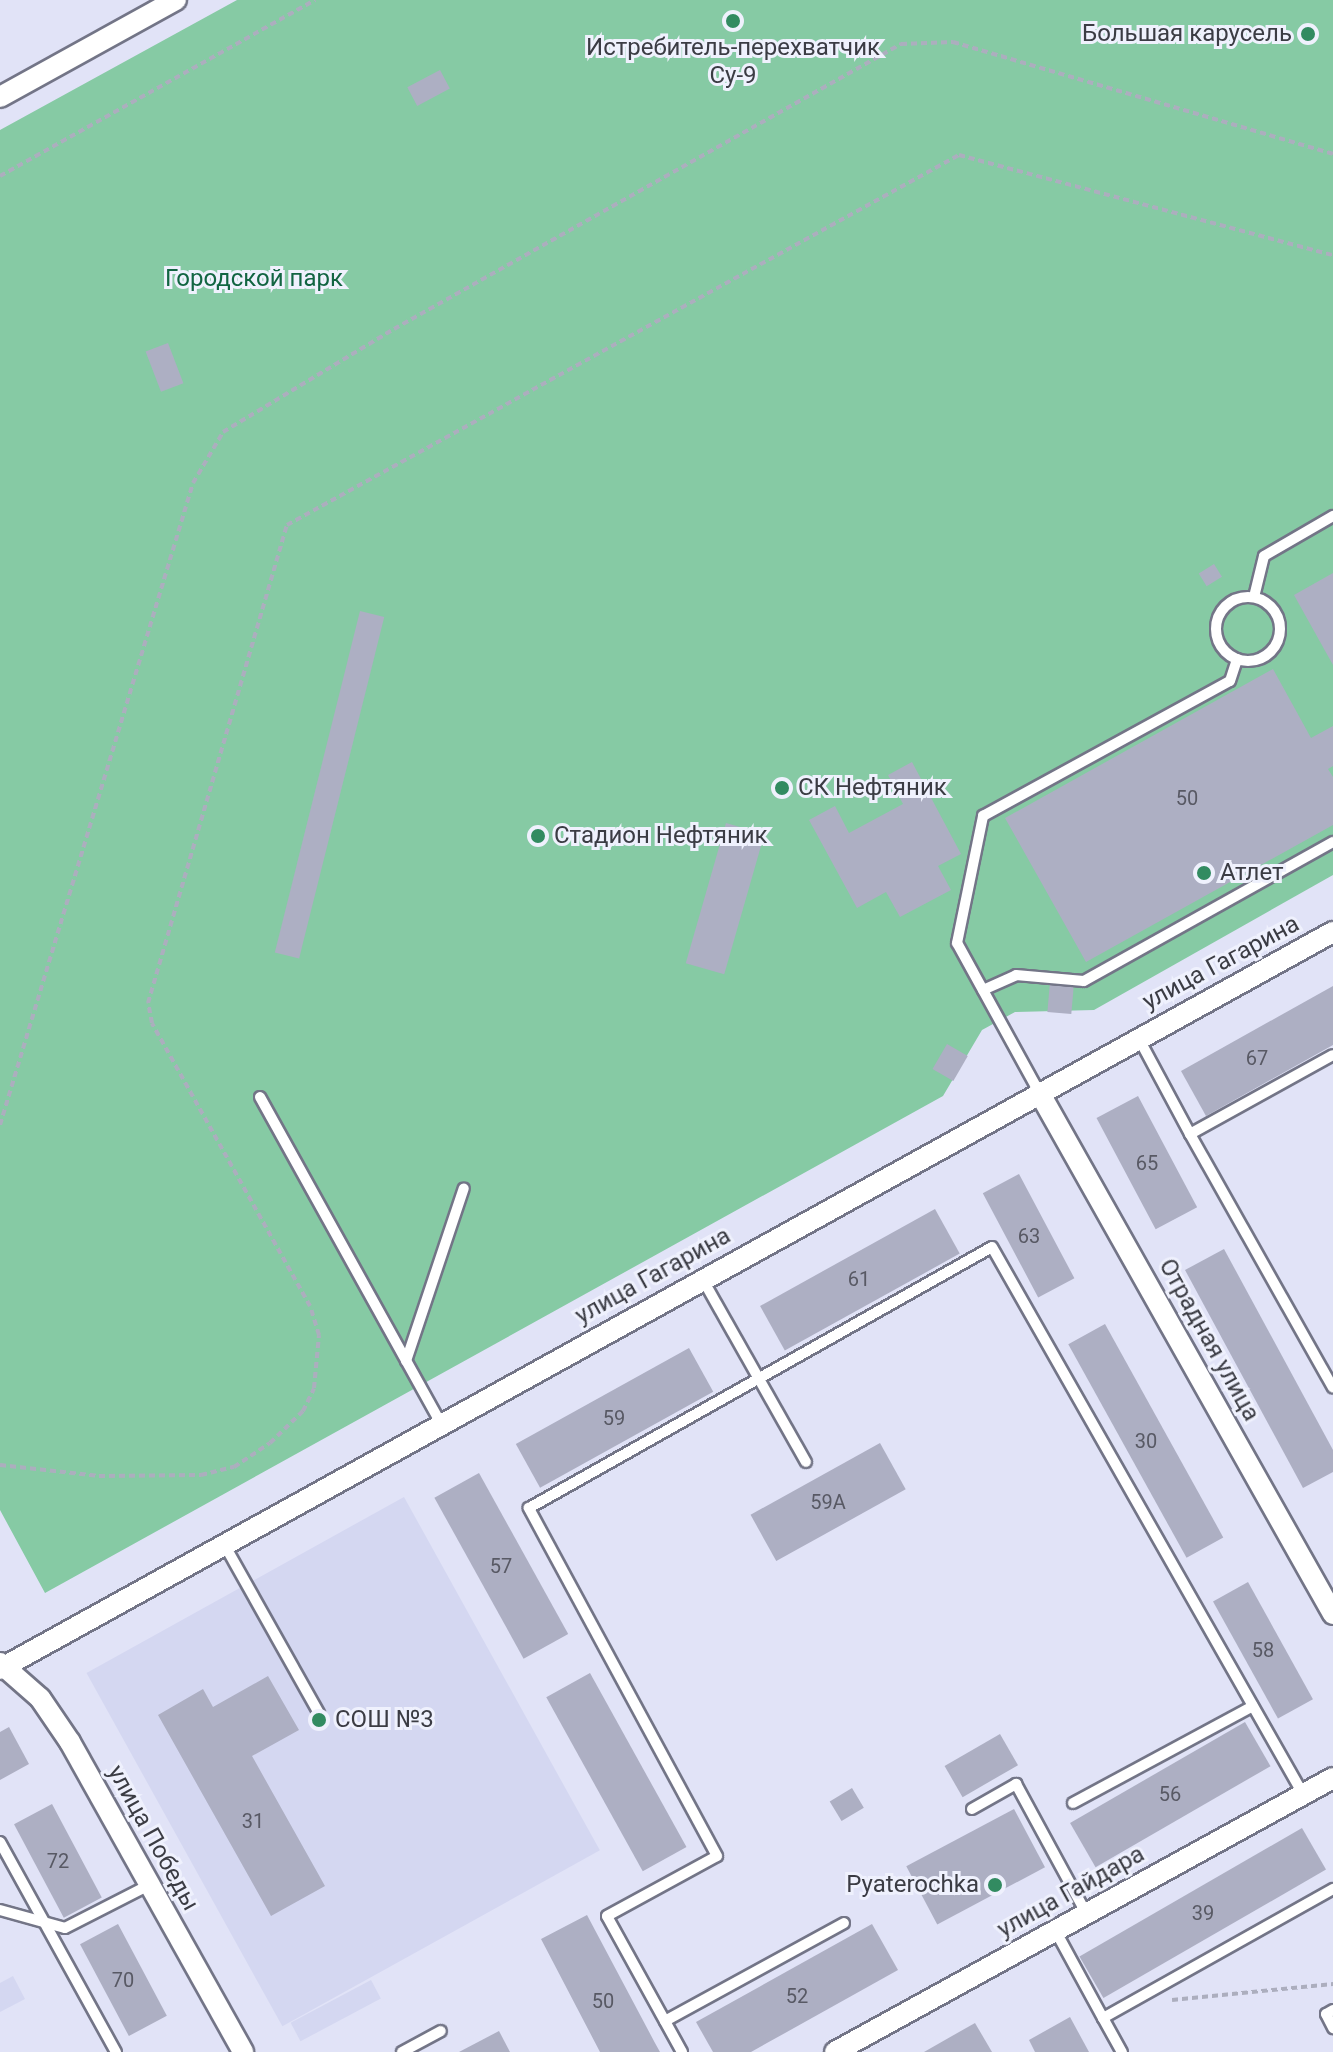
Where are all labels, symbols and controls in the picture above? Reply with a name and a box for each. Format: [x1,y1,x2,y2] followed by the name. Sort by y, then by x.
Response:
[724,12,742,30] marker: Истребитель-перехватчик Су-9
[1082,20,1292,48] place label: Большая карусель
[1299,25,1317,43] marker: Большая карусель
[586,34,880,90] place label: Истребитель-перехватчик Су-9
[165,265,343,293] park label: Городской парк
[798,774,947,802] place label: СК Нефтяник
[773,779,791,797] marker: СК Нефтяник
[1176,786,1198,810] house number: 50
[554,822,768,850] place label: Стадион Нефтяник
[529,827,547,845] marker: Стадион Нефтяник
[1220,859,1284,887] place label: Атлет
[1195,864,1213,882] marker: Атлет
[1138,910,1304,1016] street label: улица Гагарина
[1246,1046,1268,1070] house number: 67
[1136,1151,1158,1175] house number: 65
[570,1221,736,1331] street label: улица Гагарина
[1018,1224,1040,1248] house number: 63
[1153,1254,1265,1426] street label: Отрадная улица
[848,1267,870,1291] house number: 61
[603,1406,625,1430] house number: 59
[1135,1429,1157,1453] house number: 30
[810,1490,846,1514] house number: 59А
[490,1554,512,1578] house number: 57
[1252,1638,1274,1662] house number: 58
[335,1706,434,1734] place label: СОШ №3
[310,1711,328,1729] marker: СОШ №3
[101,1760,205,1916] street label: улица Победы
[1159,1782,1181,1806] house number: 56
[242,1809,264,1833] house number: 31
[992,1840,1150,1944] street label: улица Гайдара
[47,1849,69,1873] house number: 72
[846,1871,979,1899] place label: Pyaterochka
[986,1876,1004,1894] marker: Pyaterochka
[1192,1901,1214,1925] house number: 39
[112,1968,134,1992] house number: 70
[786,1984,808,2008] house number: 52
[592,1989,614,2013] house number: 50

